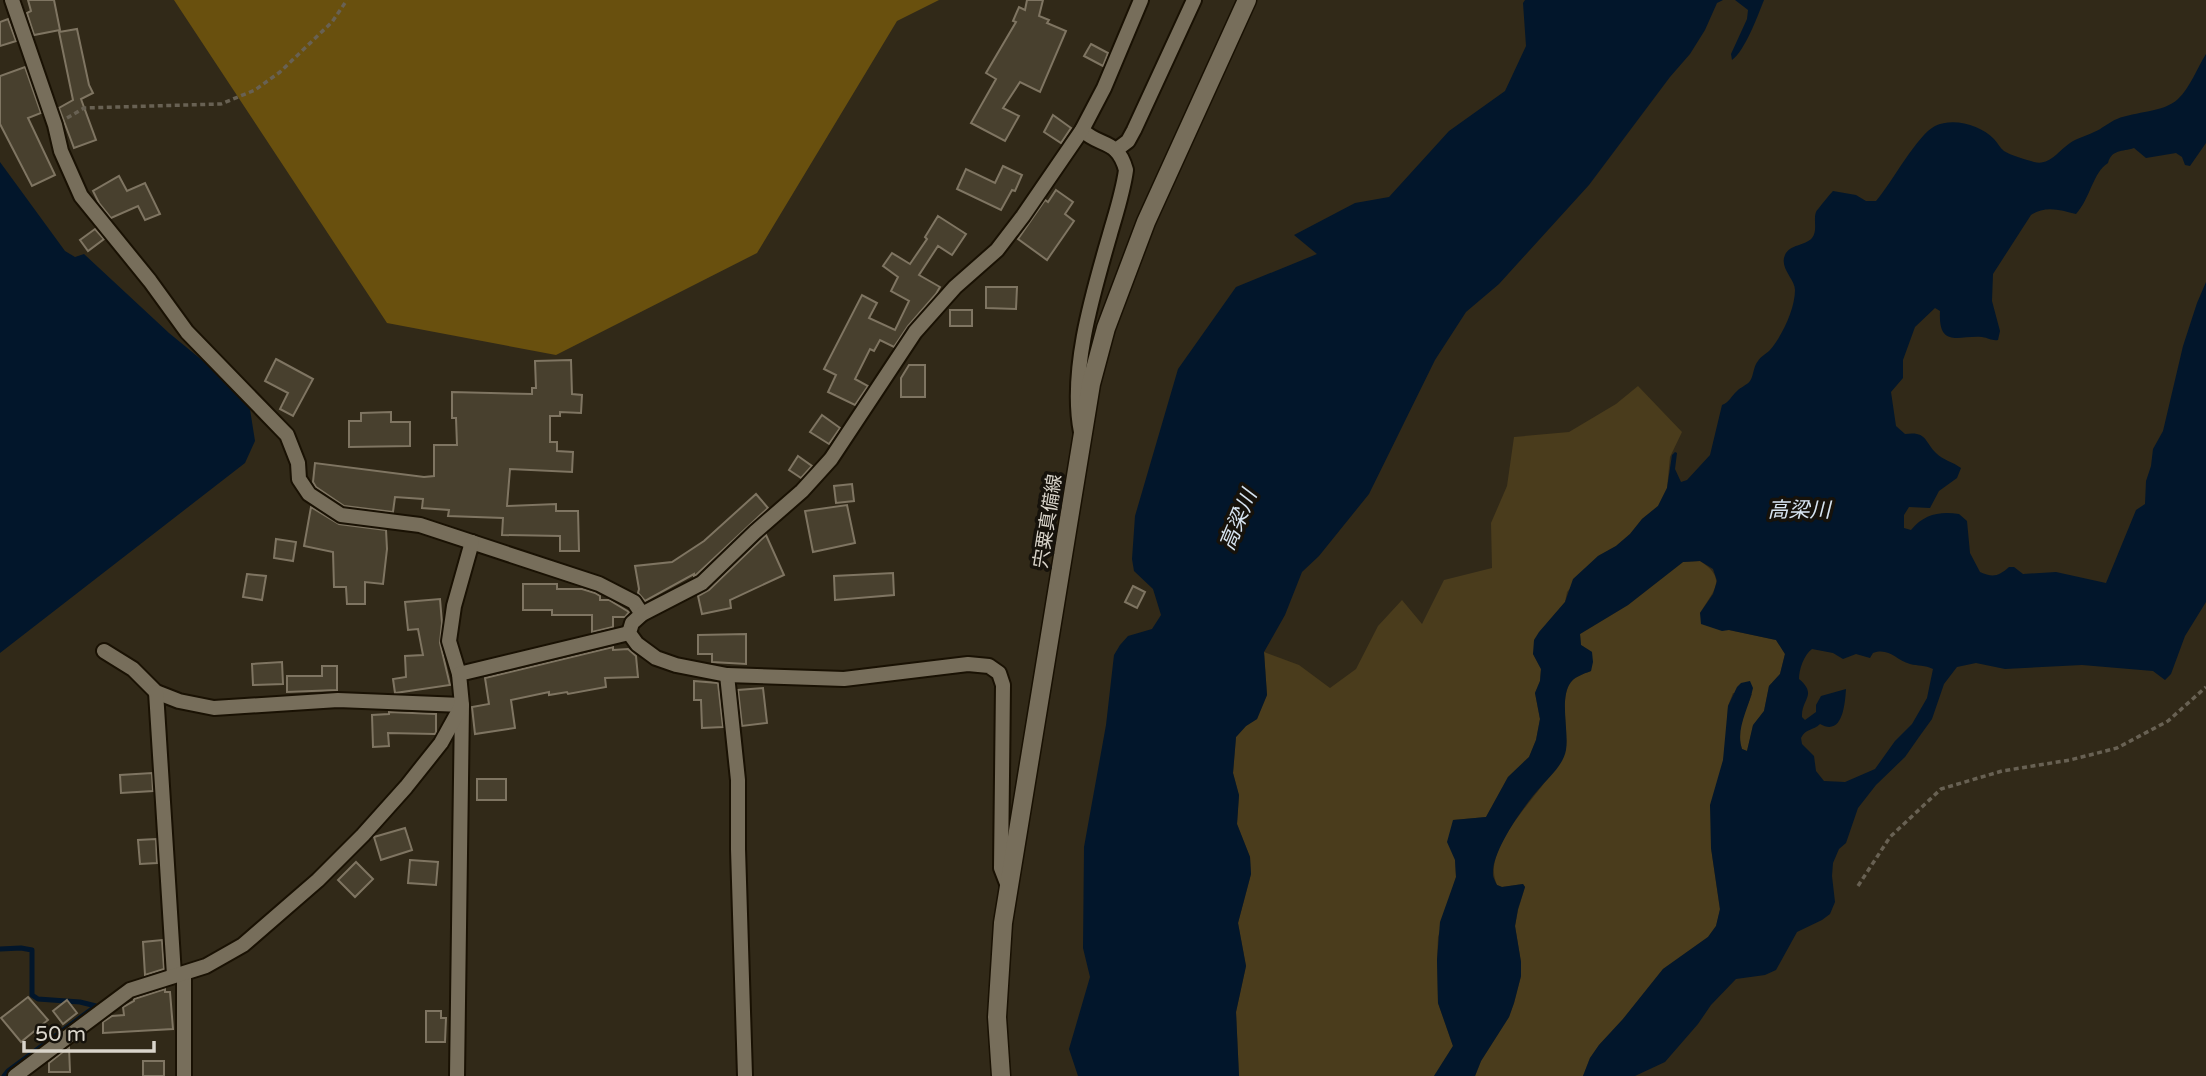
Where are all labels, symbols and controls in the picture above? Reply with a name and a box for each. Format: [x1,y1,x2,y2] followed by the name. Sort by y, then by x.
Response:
[1030,473,1066,570] street label: 宍粟真備線
[1215,484,1263,554] water label: 高梁川
[1768,498,1832,523] water label: 高梁川
[24,1010,154,1054] scale bar
[35,1022,86,1047] text: 50 m

